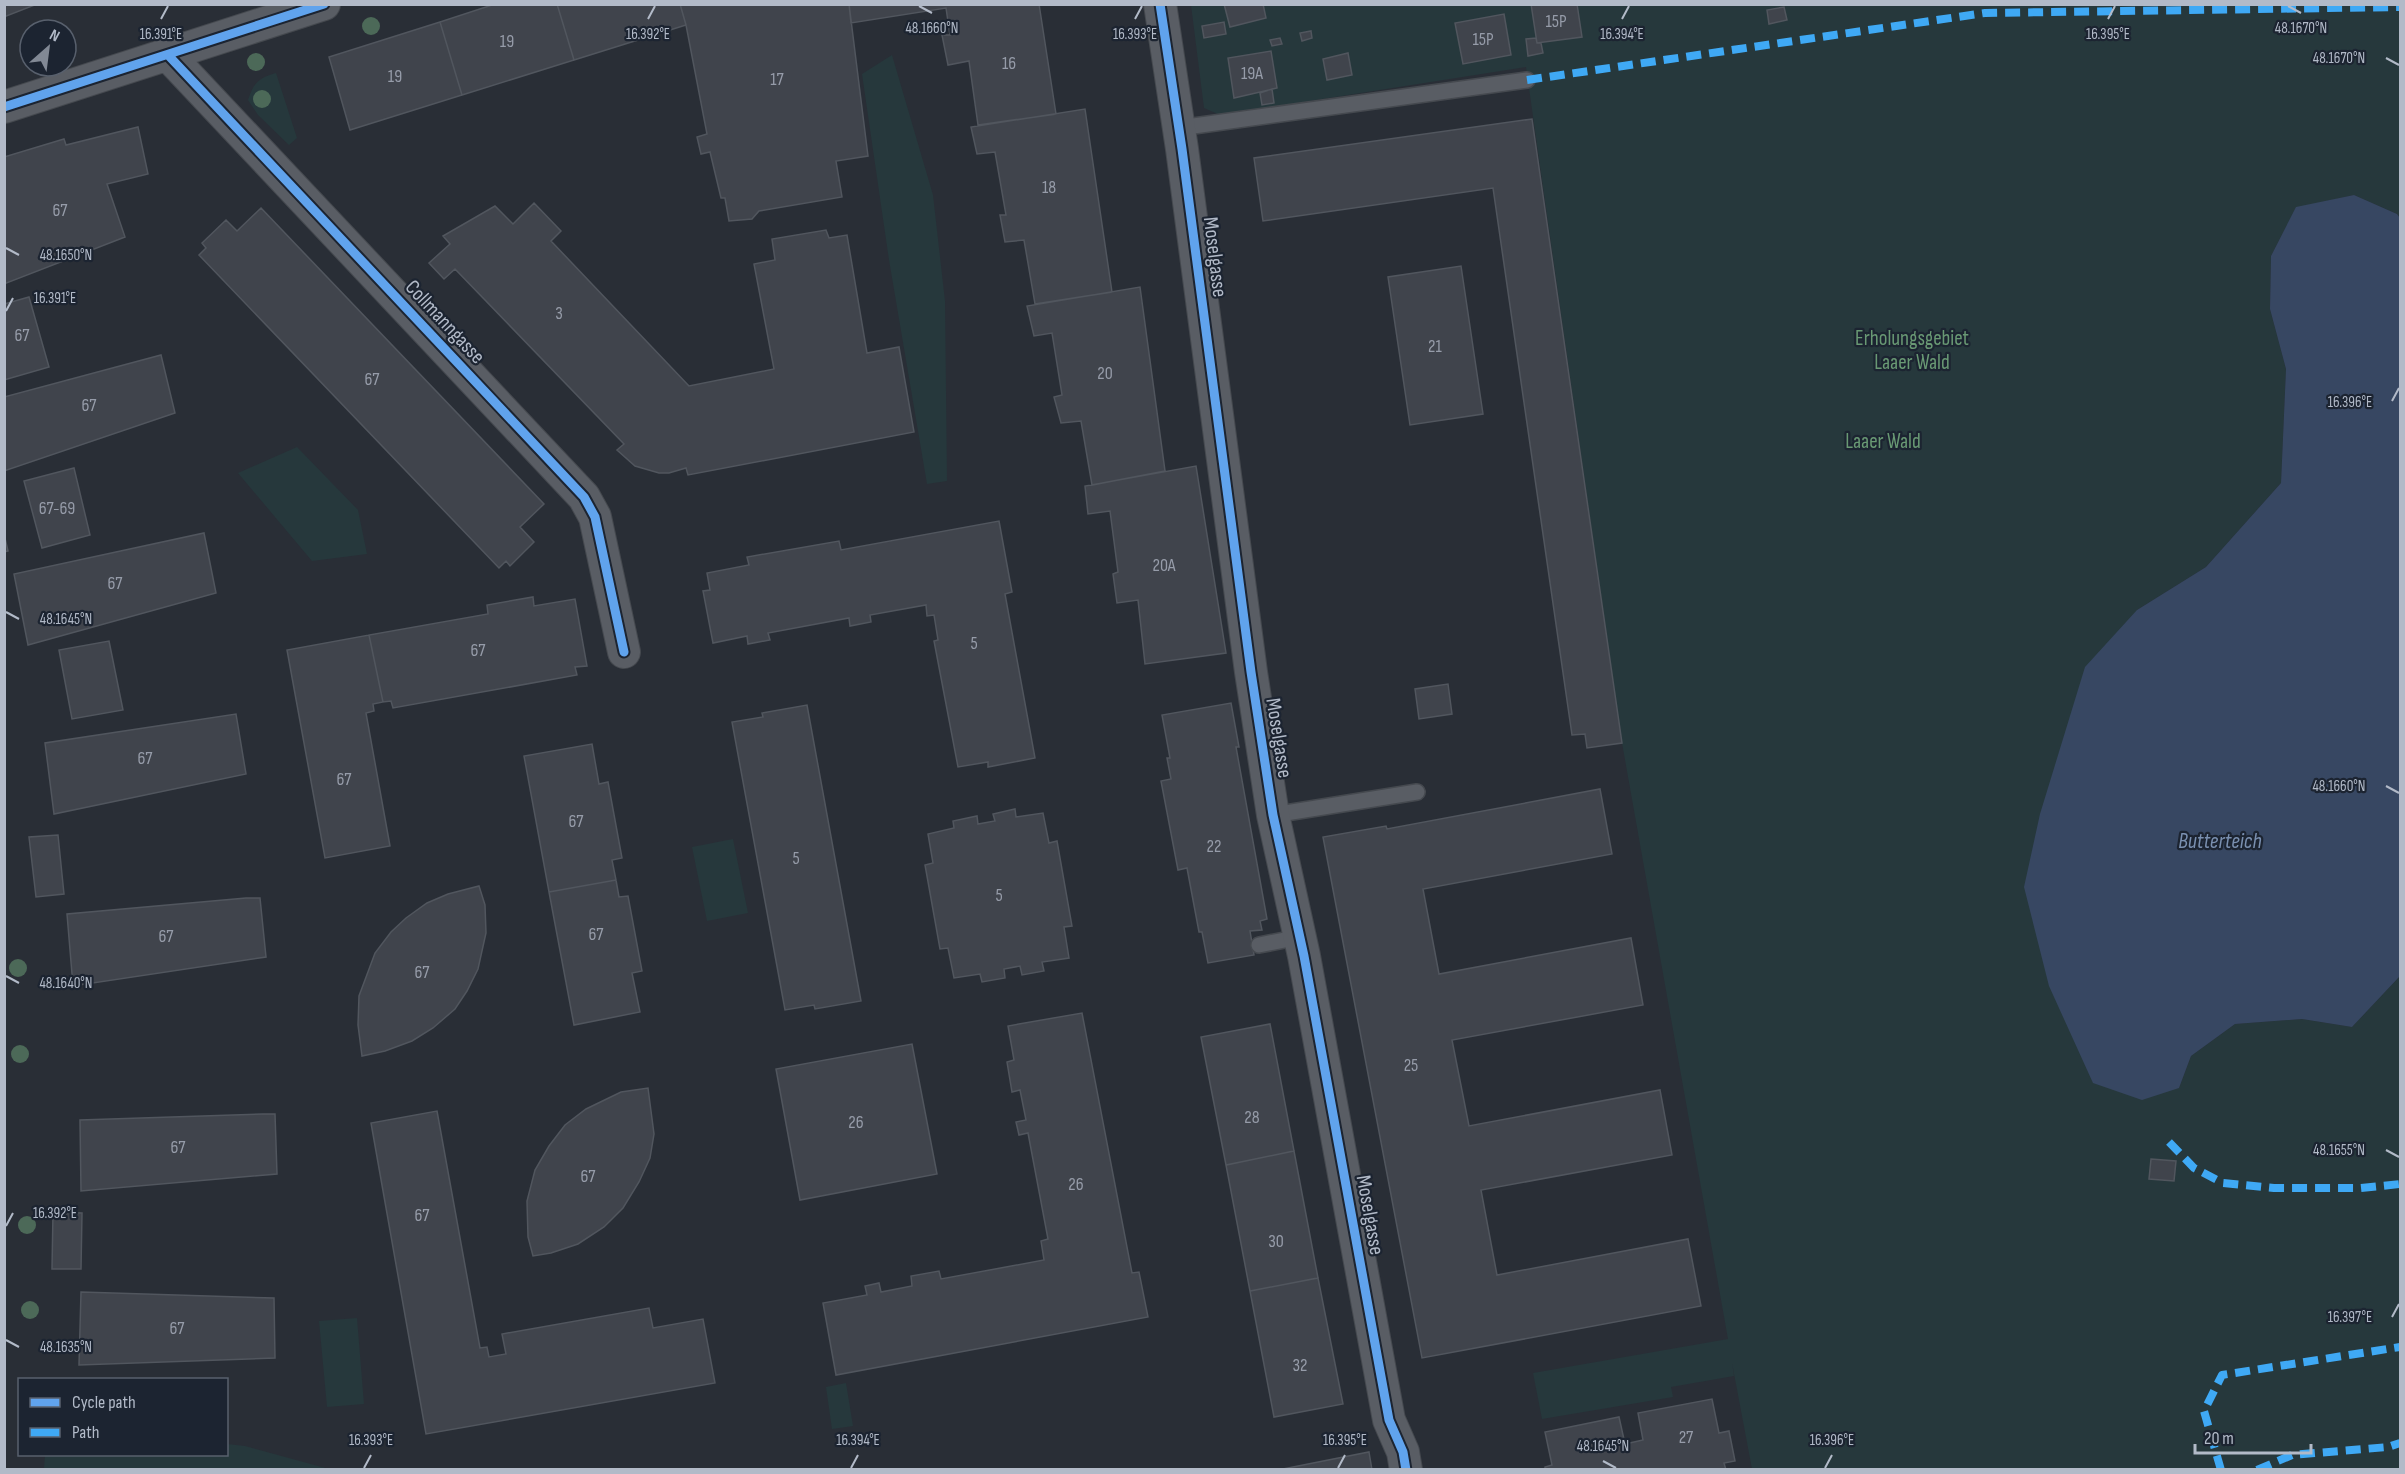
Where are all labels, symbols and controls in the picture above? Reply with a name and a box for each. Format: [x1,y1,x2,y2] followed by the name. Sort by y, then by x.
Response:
[1545,11,1567,32] house number: 15P
[18,18,78,78] north arrow
[906,19,958,38] text: 48.1660°N
[2275,19,2327,38] text: 48.1670°N
[140,25,182,44] text: 16.391°E
[626,25,670,44] text: 16.392°E
[1113,25,1157,44] text: 16.393°E
[1600,25,1644,44] text: 16.394°E
[2086,25,2130,44] text: 16.395°E
[46,26,63,46] text: N
[1472,29,1494,50] house number: 15P
[500,31,514,52] house number: 19
[2313,49,2365,68] text: 48.1670°N
[1002,53,1016,74] house number: 16
[1241,63,1263,84] house number: 19A
[388,66,402,87] house number: 19
[770,69,785,90] house number: 17
[1042,177,1056,198] house number: 18
[52,200,68,221] house number: 67
[1198,215,1232,299] street label: Moselgasse
[40,246,92,265] text: 48.1650°N
[400,275,490,369] street label: Collmanngasse
[34,289,76,308] text: 16.391°E
[555,303,563,324] house number: 3
[14,325,30,346] house number: 67
[1855,326,1969,375] park label: Erholungsgebiet Laaer Wald
[1428,336,1443,357] house number: 21
[1097,363,1113,384] house number: 20
[364,369,380,390] house number: 67
[2328,393,2372,412] text: 16.396°E
[81,395,97,416] house number: 67
[1845,429,1921,454] park label: Laaer Wald
[39,498,75,519] house number: 67-69
[1152,555,1176,576] house number: 20A
[107,573,123,594] house number: 67
[40,610,92,629] text: 48.1645°N
[970,633,978,654] house number: 5
[470,640,486,661] house number: 67
[1260,696,1298,780] street label: Moselgasse
[137,748,153,769] house number: 67
[336,769,352,790] house number: 67
[2313,777,2365,796] text: 48.1660°N
[568,811,584,832] house number: 67
[2178,828,2262,855] water label: Butterteich
[1207,836,1221,857] house number: 22
[792,848,800,869] house number: 5
[995,885,1003,906] house number: 5
[588,924,604,945] house number: 67
[158,926,174,947] house number: 67
[414,962,430,983] house number: 67
[40,974,92,993] text: 48.1640°N
[1404,1055,1418,1076] house number: 25
[1244,1107,1260,1128] house number: 28
[848,1112,864,1133] house number: 26
[170,1137,186,1158] house number: 67
[2313,1141,2365,1160] text: 48.1655°N
[580,1166,596,1187] house number: 67
[1351,1173,1389,1257] street label: Moselgasse
[1068,1174,1084,1195] house number: 26
[33,1204,77,1223] text: 16.392°E
[414,1205,430,1226] house number: 67
[1268,1231,1284,1252] house number: 30
[2328,1308,2372,1327] text: 16.397°E
[169,1318,185,1339] house number: 67
[40,1338,92,1357] text: 48.1635°N
[1293,1355,1307,1376] house number: 32
[18,1378,228,1456] legend
[72,1392,136,1413] text: Cycle path
[2195,1417,2310,1455] scale bar
[72,1422,100,1443] text: Path
[1679,1427,1694,1448] house number: 27
[2204,1428,2234,1449] text: 20 m
[349,1431,393,1450] text: 16.393°E
[836,1431,880,1450] text: 16.394°E
[1323,1431,1367,1450] text: 16.395°E
[1810,1431,1854,1450] text: 16.396°E
[1577,1437,1629,1456] text: 48.1645°N

